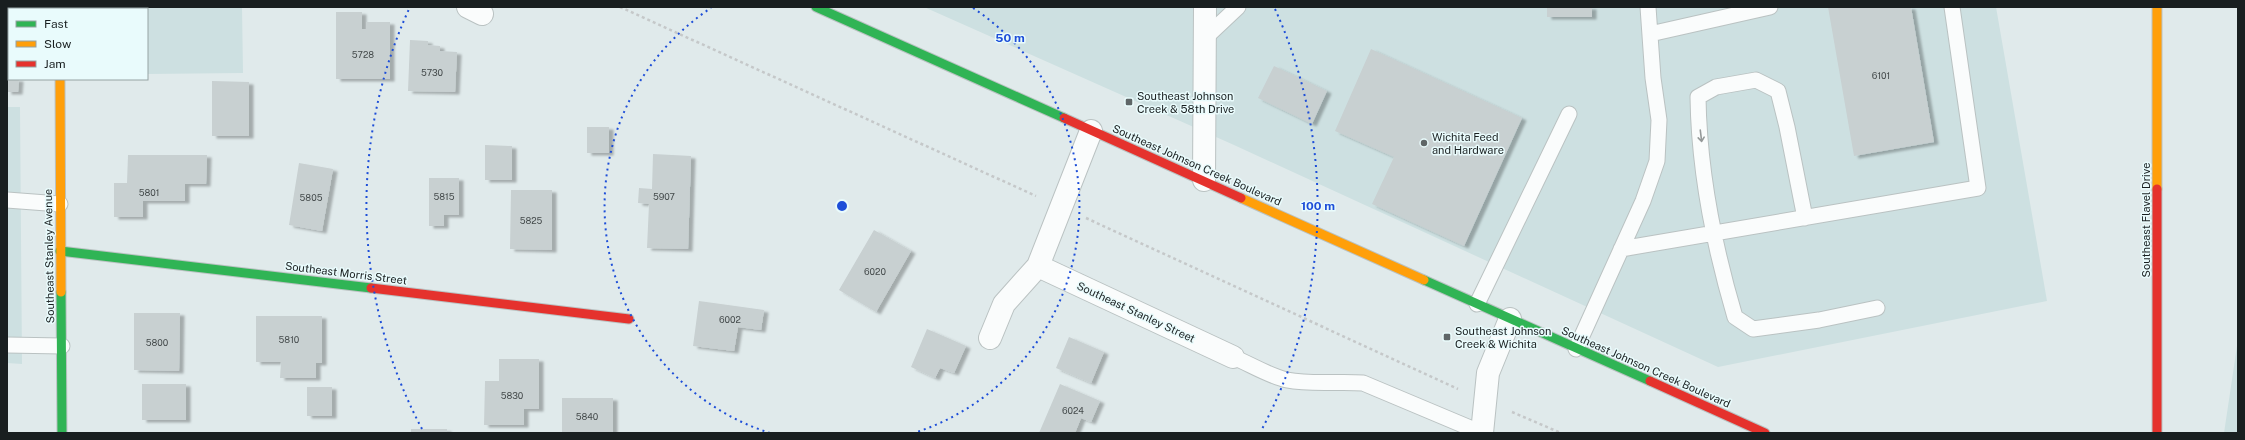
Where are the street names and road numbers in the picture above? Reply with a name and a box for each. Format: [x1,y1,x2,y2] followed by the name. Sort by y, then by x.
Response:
[1111,122,1283,208] street label: Southeast Johnson Creek Boulevard
[2140,163,2152,277] street label: Southeast Flavel Drive
[42,189,56,323] street label: Southeast Stanley Avenue
[284,260,408,286] street label: Southeast Morris Street
[1075,279,1197,345] street label: Southeast Stanley Street
[1560,324,1732,410] street label: Southeast Johnson Creek Boulevard

